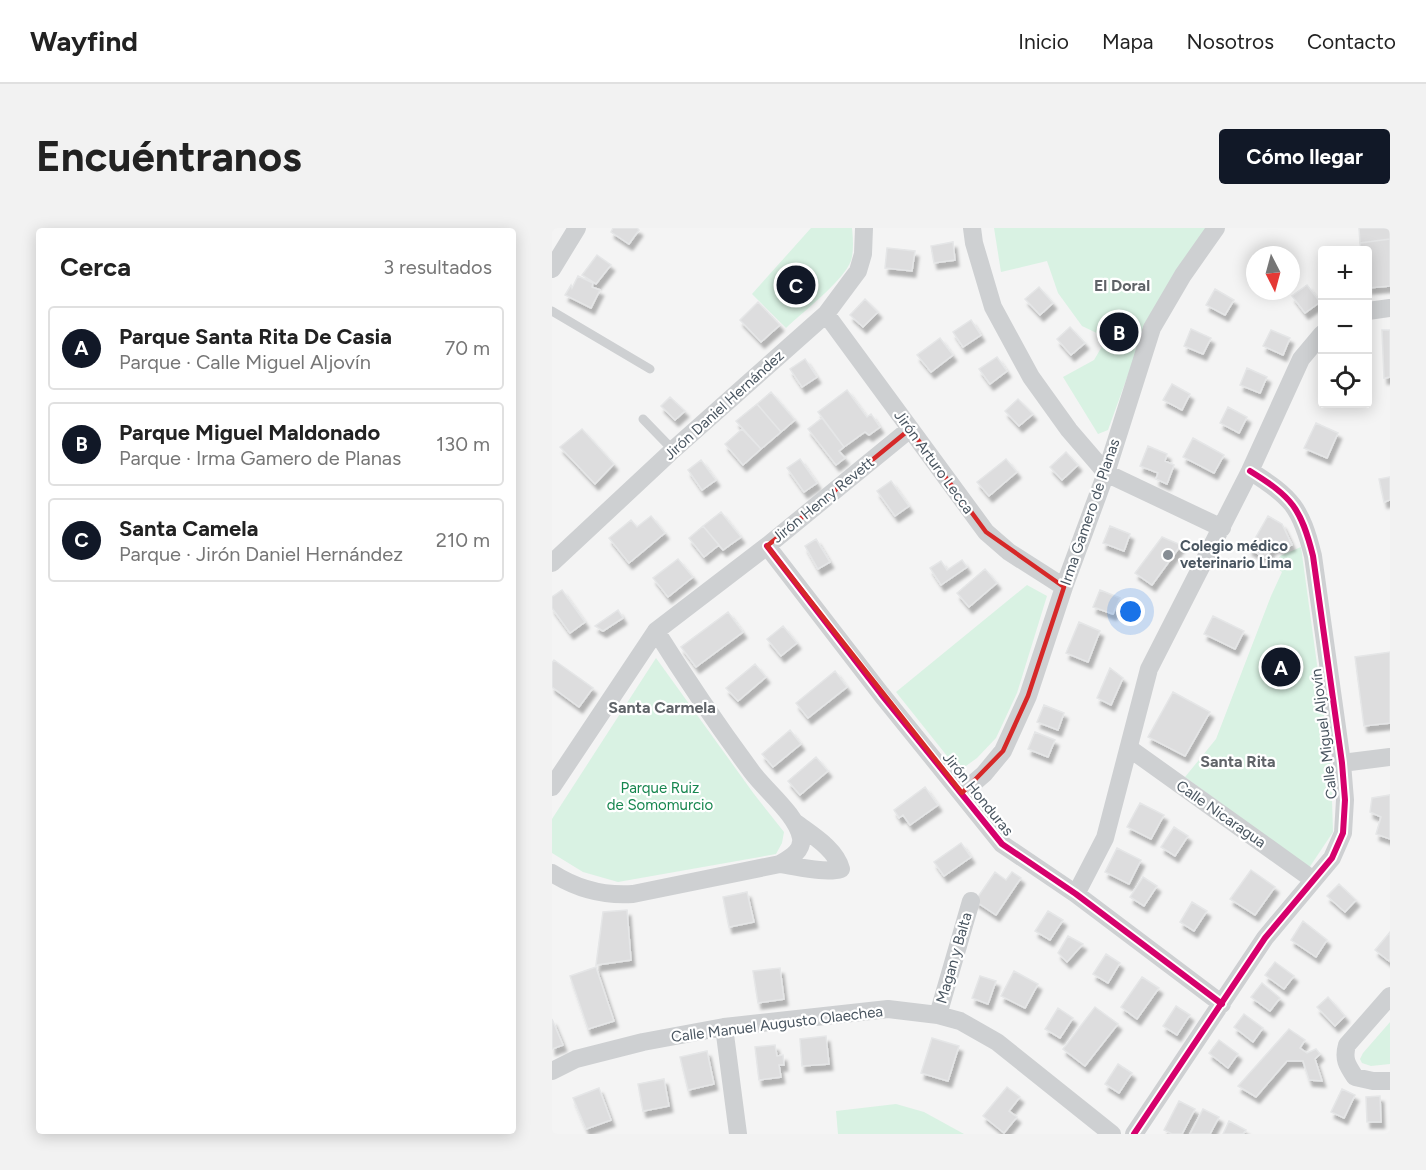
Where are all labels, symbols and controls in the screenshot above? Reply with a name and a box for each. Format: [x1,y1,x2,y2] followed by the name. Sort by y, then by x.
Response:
[30,24,138,58] text: Wayfind
[1018,29,1069,54] text: Inicio
[1102,29,1154,54] text: Mapa
[1187,29,1274,54] text: Nosotros
[1307,29,1396,54] text: Contacto
[1219,129,1390,184] button: Cómo llegar
[36,131,302,182] text: Encuéntranos
[1246,246,1300,300] north arrow
[1318,246,1372,408] map controls
[1318,246,1372,300] button: +
[60,251,131,283] text: Cerca
[383,255,492,279] text: 3 resultados
[776,262,816,308] pin: C
[1094,276,1150,295] district label: El Doral
[1318,300,1372,354] button: −
[1100,310,1138,354] pin: B
[119,323,392,350] text: Parque Santa Rita De Casia
[74,336,89,360] text: A
[444,336,490,360] text: 70 m
[660,346,788,464] street label: Jirón Daniel Hernández
[119,350,371,374] text: Parque · Calle Miguel Aljovín
[1318,354,1372,408] button: locate
[890,407,978,517] street label: Jirón Arturo Lecca
[119,419,380,446] text: Parque Miguel Maldonado
[75,432,88,456] text: B
[436,432,490,456] text: 130 m
[1056,436,1124,588] street label: Irma Gamero de Planas
[119,446,401,470] text: Parque · Irma Gamero de Planas
[768,453,878,547] street label: Jirón Henry Revett
[119,515,258,542] text: Santa Camela
[74,528,89,552] text: C
[436,528,490,552] text: 210 m
[1180,537,1292,572] place label: Colegio médico veterinario Lima
[119,542,403,566] text: Parque · Jirón Daniel Hernández
[1161,548,1175,562] marker: Colegio médico veterinario Lima
[1116,597,1145,626] your location
[1262,644,1300,690] pin: A
[1307,668,1341,800] street label: Calle Miguel Aljovín
[608,698,716,717] district label: Santa Carmela
[939,749,1017,839] street label: Jirón Honduras
[1200,752,1276,771] district label: Santa Rita
[1173,776,1269,852] street label: Calle Nicaragua
[607,779,714,814] park label: Parque Ruiz de Somomurcio
[932,910,976,1006] street label: Magan y Balta
[670,1002,884,1046] street label: Calle Manuel Augusto Olaechea

